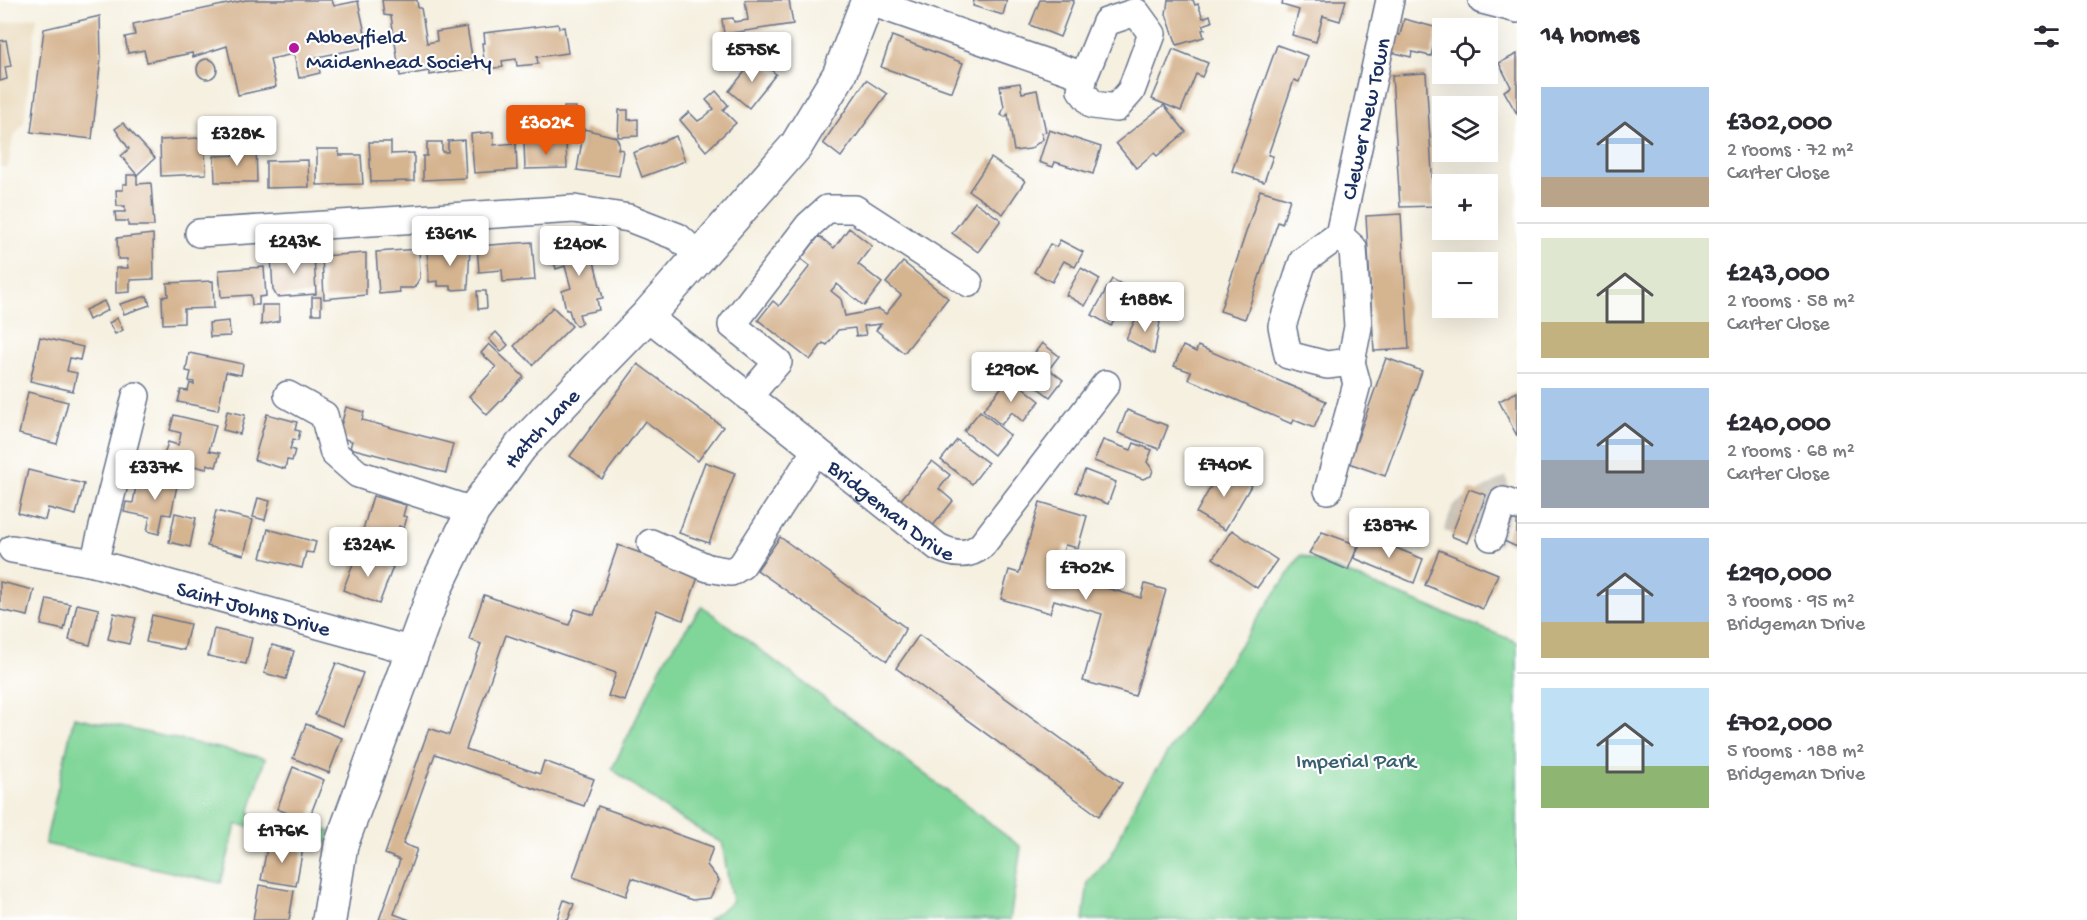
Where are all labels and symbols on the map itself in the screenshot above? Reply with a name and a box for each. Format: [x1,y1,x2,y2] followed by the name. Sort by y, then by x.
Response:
[306,26,492,77] place label: Abbeyfield Maidenhead Society
[710,32,794,83] pin: £575K
[1338,35,1399,203] street label: Clewer New Town
[287,41,301,55] marker: Abbeyfield Maidenhead Society
[504,105,588,156] pin: £302K
[195,116,279,167] pin: £328K
[408,216,492,267] pin: £361K
[252,224,336,275] pin: £243K
[537,226,621,277] pin: £240K
[1103,282,1187,333] pin: £188K
[969,352,1053,403] pin: £290K
[500,384,587,475] street label: Hatch Lane
[1182,447,1266,498] pin: £740K
[113,450,197,501] pin: £337K
[820,455,957,569] street label: Bridgeman Drive
[1347,508,1431,559] pin: £387K
[326,527,410,578] pin: £324K
[1044,550,1128,601] pin: £702K
[173,577,333,645] street label: Saint Johns Drive
[1296,750,1418,776] park label: Imperial Park
[240,813,324,864] pin: £176K

